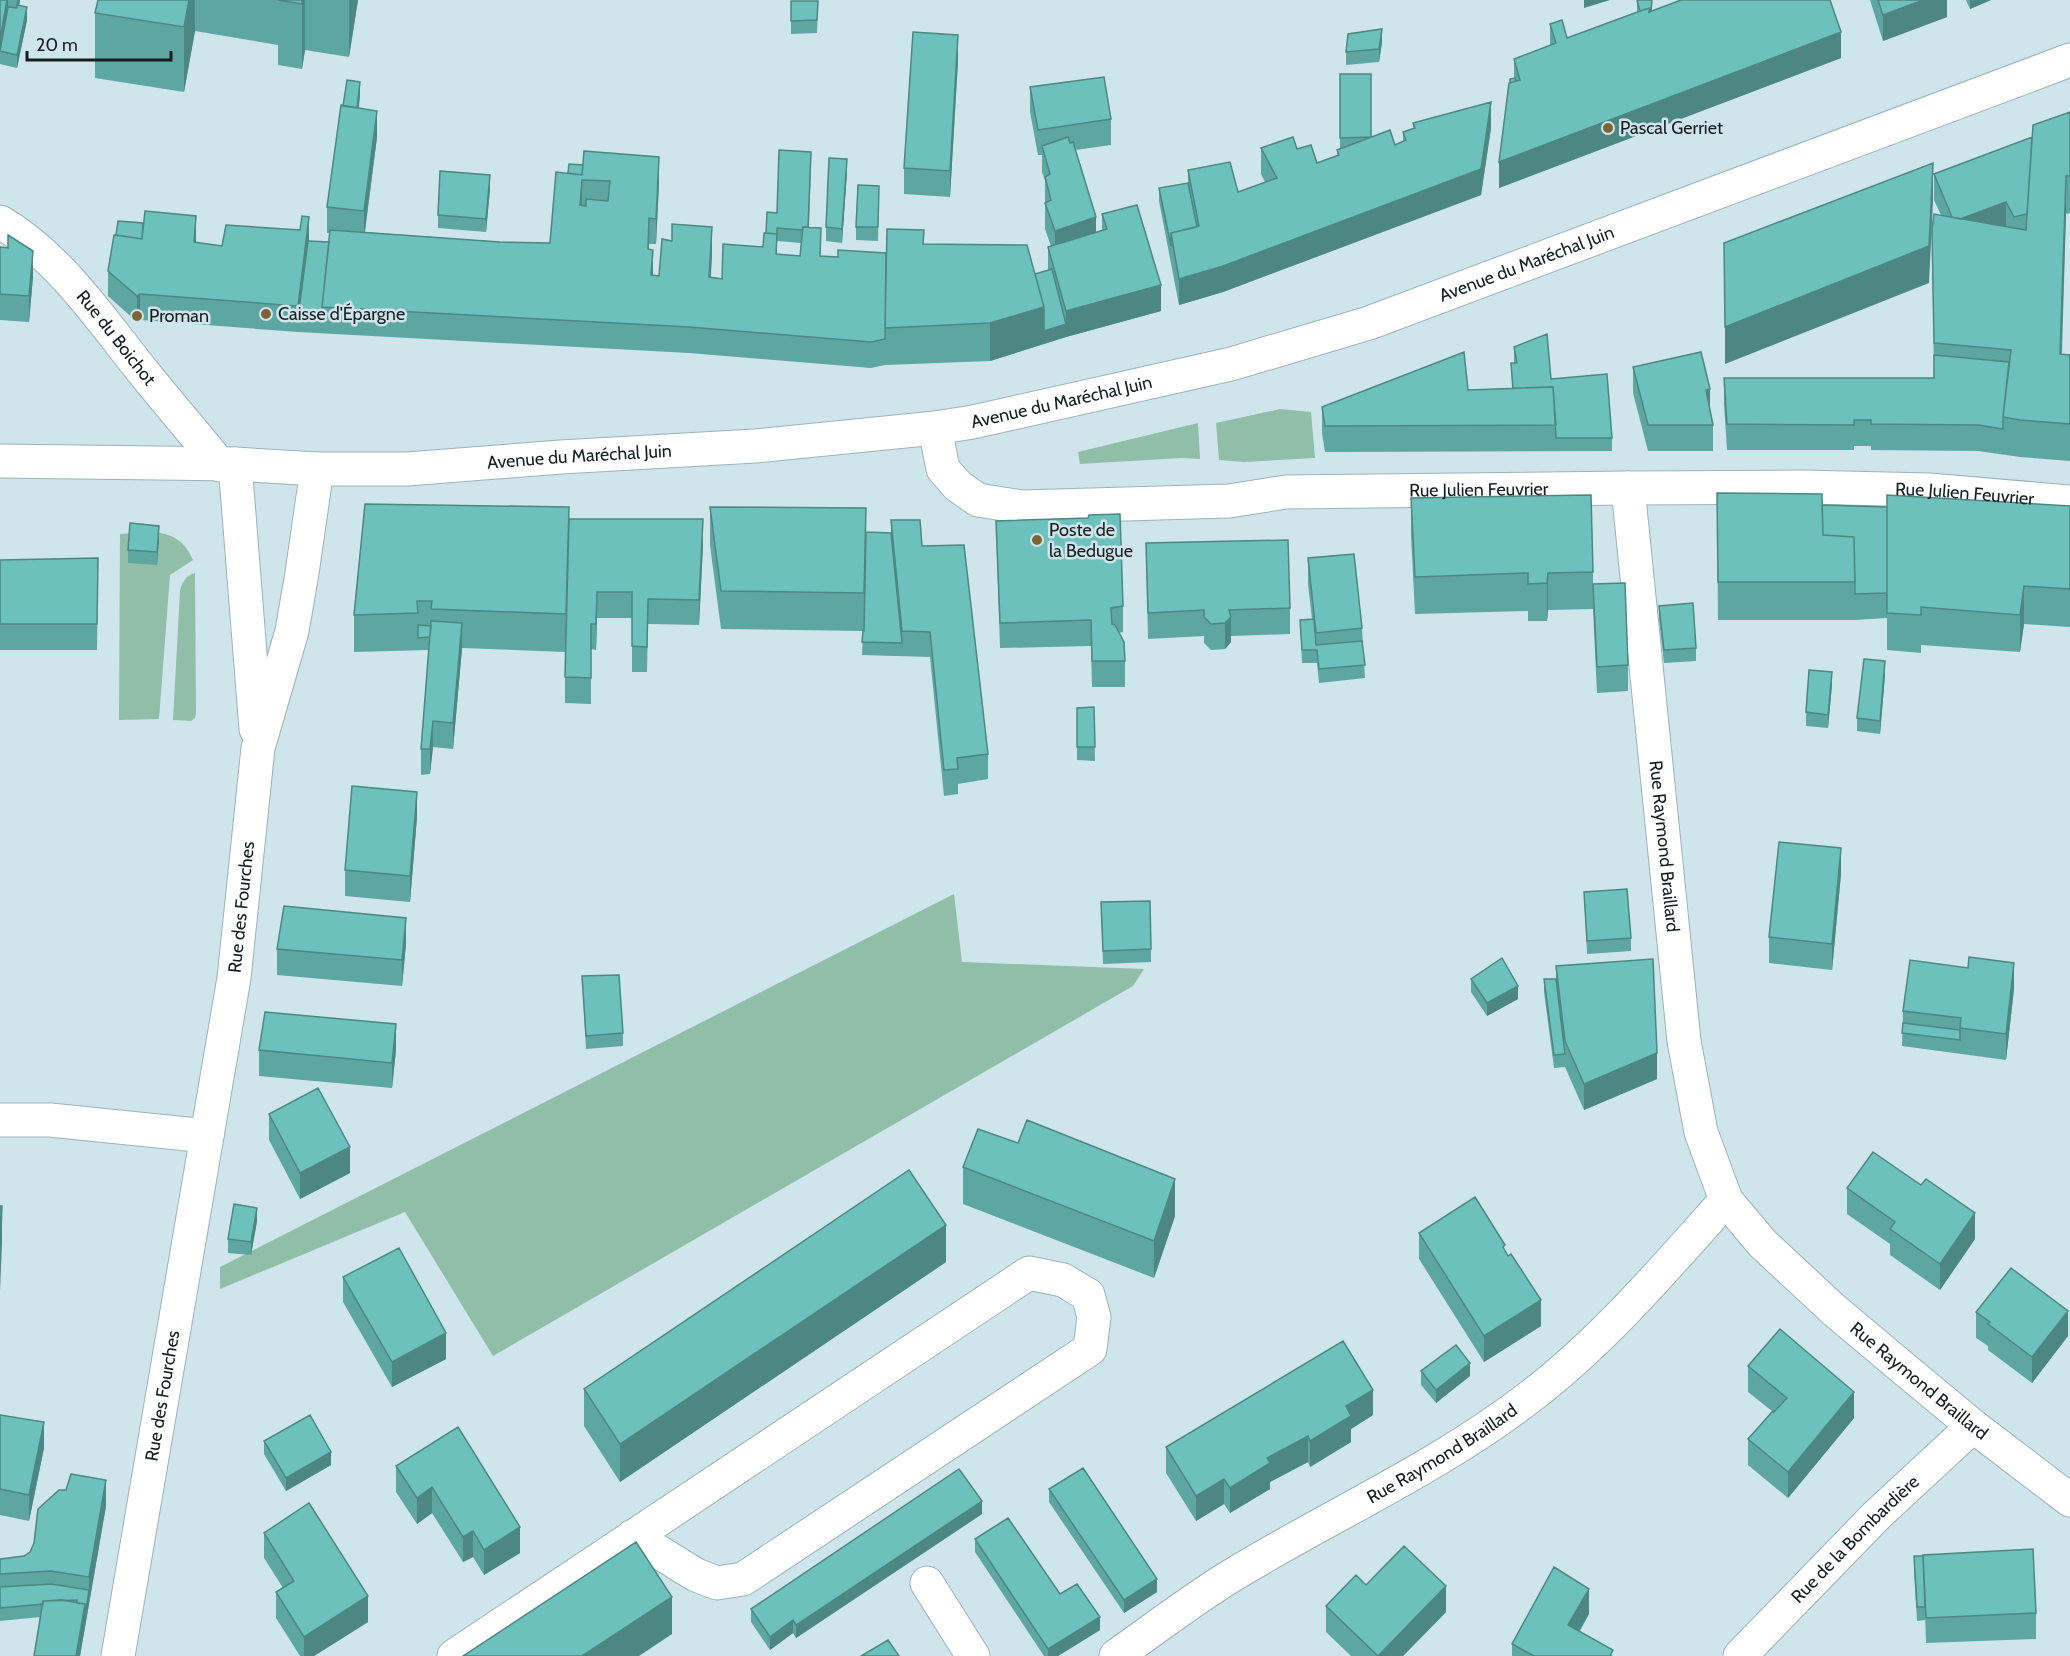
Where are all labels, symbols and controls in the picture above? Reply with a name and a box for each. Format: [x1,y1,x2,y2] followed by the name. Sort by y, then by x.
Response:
[27,24,171,62] scale bar
[36,34,78,56] text: 20 m
[1620,117,1723,139] place label: Pascal Gerriet
[1601,121,1615,135] marker: Pascal Gerriet
[1436,221,1617,307] street label: Avenue du Maréchal Juin
[72,286,160,390] street label: Rue du Boichot
[278,303,405,325] place label: Caisse d'Épargne
[149,305,209,327] place label: Proman
[259,307,273,321] marker: Caisse d'Épargne
[130,309,144,323] marker: Proman
[969,371,1154,433] street label: Avenue du Maréchal Juin
[486,440,672,474] street label: Avenue du Maréchal Juin
[1409,478,1549,502] street label: Rue Julien Feuvrier
[1895,478,2035,510] street label: Rue Julien Feuvrier
[1049,519,1133,562] place label: Poste de la Bedugue
[1030,533,1044,547] marker: Poste de la Bedugue
[1645,759,1684,933] street label: Rue Raymond Braillard
[224,840,259,974] street label: Rue des Fourches
[1846,1317,1992,1444] street label: Rue Raymond Braillard
[141,1329,185,1463] street label: Rue des Fourches
[1363,1399,1521,1508] street label: Rue Raymond Braillard
[1787,1471,1924,1608] street label: Rue de la Bombardière

